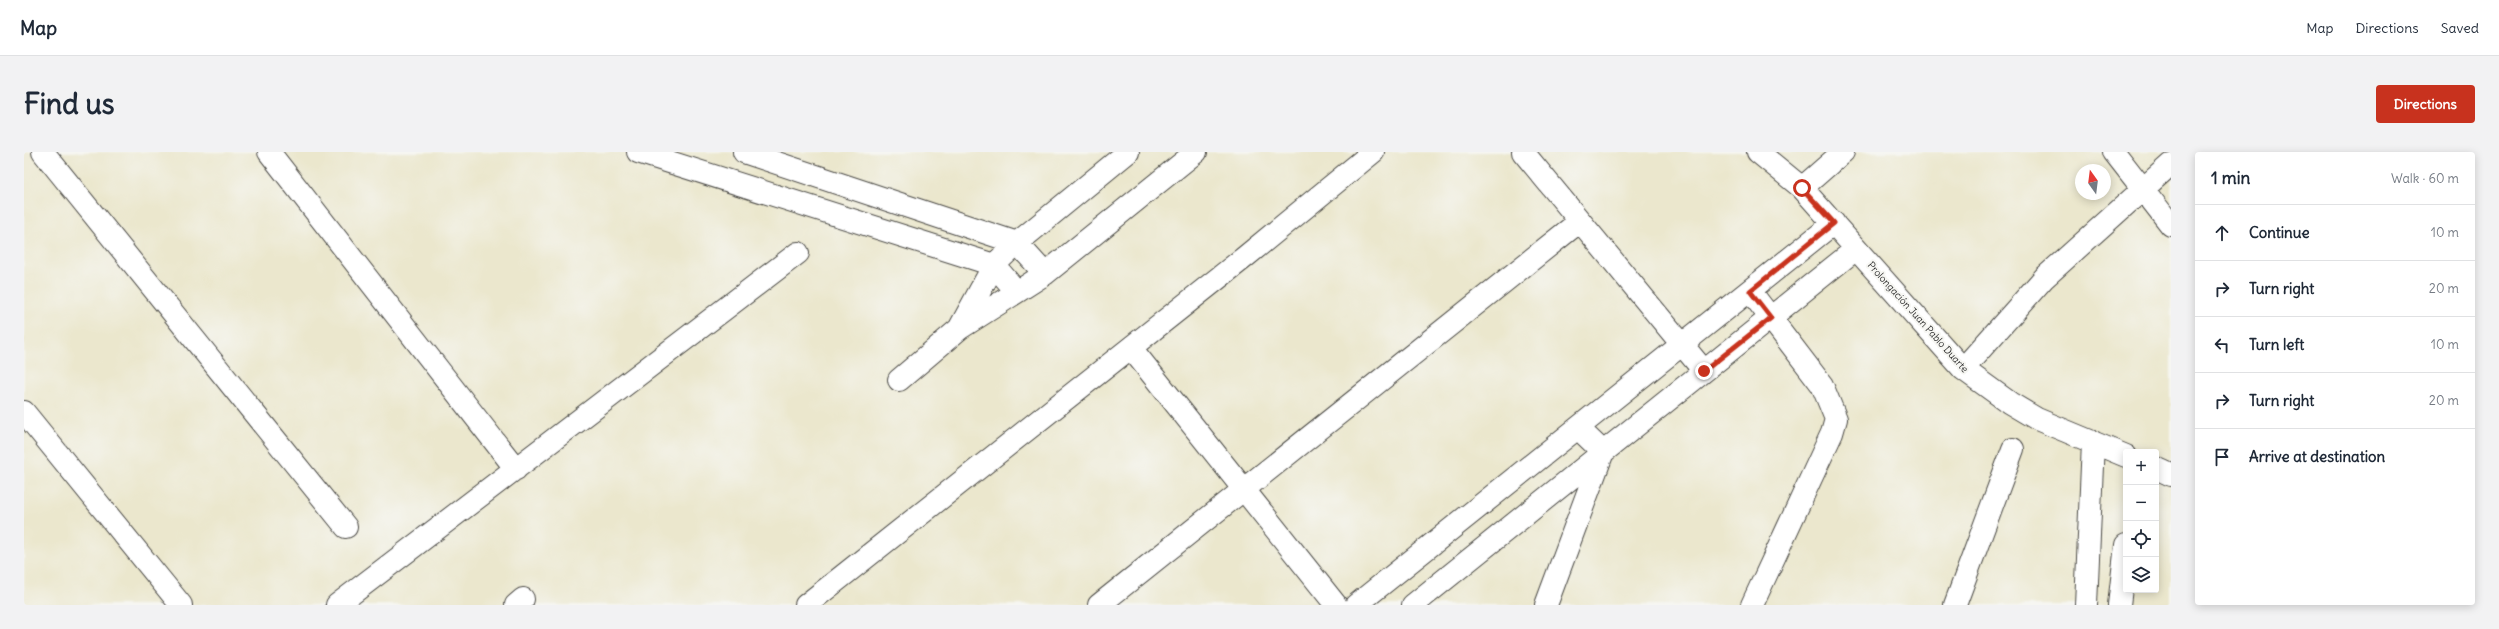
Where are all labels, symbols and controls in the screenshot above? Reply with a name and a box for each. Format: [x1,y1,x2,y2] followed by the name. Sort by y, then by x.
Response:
[20,16,57,40] text: Map
[2306,19,2333,37] text: Map
[2355,19,2419,37] text: Directions
[2441,19,2479,37] text: Saved
[2376,85,2475,123] button: Directions
[24,86,115,122] text: Find us
[2075,164,2111,200] north arrow
[2211,167,2250,189] text: 1 min
[2391,170,2459,187] text: Walk · 60 m
[1793,179,1811,197] route start
[2211,222,2233,244] icon: ahead
[2249,223,2310,242] text: Continue
[2431,224,2459,241] text: 10 m
[1865,259,1971,375] street label: Prolongación Juan Pablo Duarte
[2211,278,2233,300] icon: right
[2249,279,2314,298] text: Turn right
[2429,280,2459,297] text: 20 m
[2211,334,2233,356] icon: left
[2249,335,2304,354] text: Turn left
[2431,336,2459,353] text: 10 m
[1695,362,1713,380] route end
[2211,390,2233,412] icon: right
[2249,391,2314,410] text: Turn right
[2429,392,2459,409] text: 20 m
[2211,446,2233,468] icon: arrive
[2249,447,2385,466] text: Arrive at destination
[2123,449,2159,593] map controls
[2123,449,2159,485] button: +
[2123,485,2159,521] button: −
[2123,521,2159,557] button: locate
[2123,557,2159,593] button: layers

